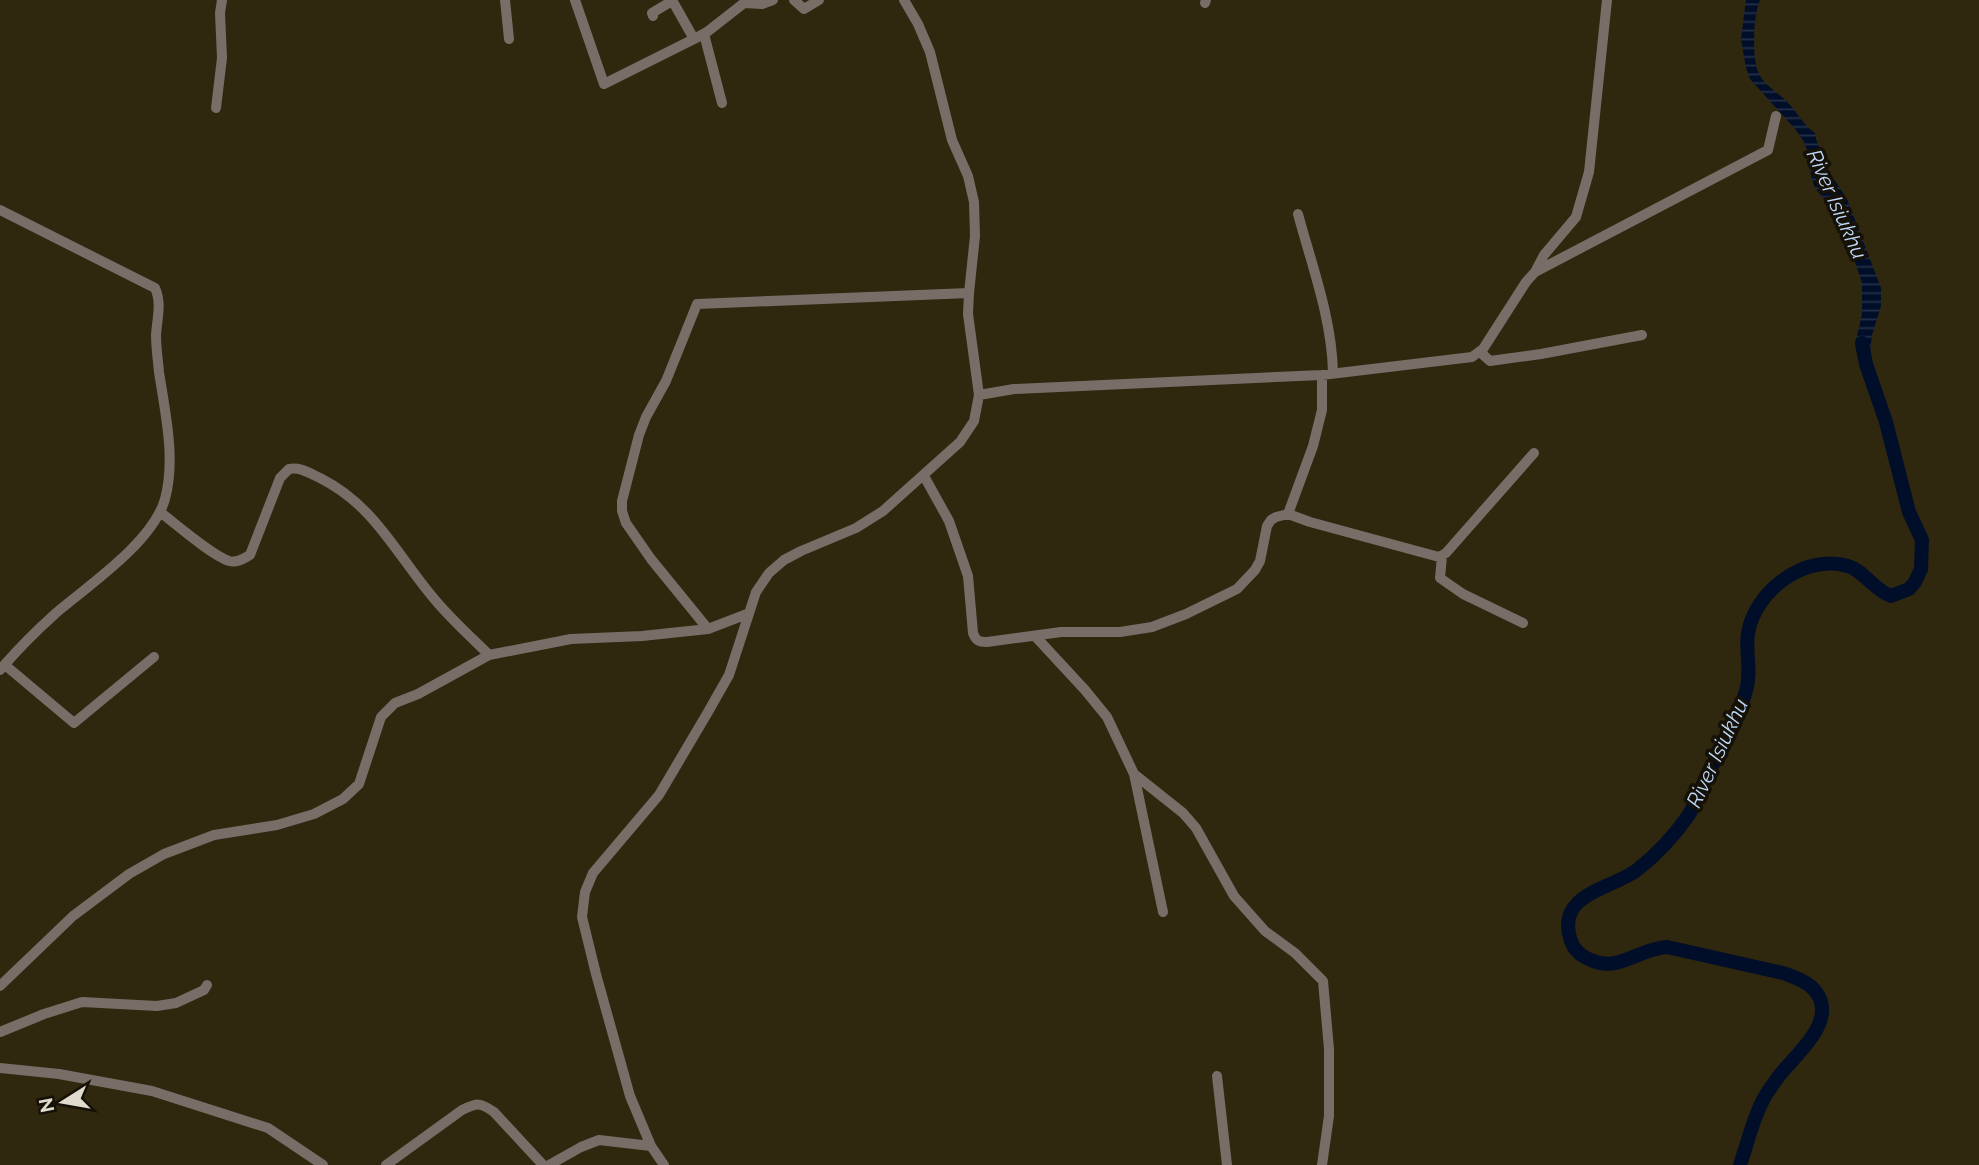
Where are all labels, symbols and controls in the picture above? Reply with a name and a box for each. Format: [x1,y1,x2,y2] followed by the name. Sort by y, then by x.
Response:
[1802,145,1872,263] water label: River Isiukhu
[1681,695,1753,811] water label: River Isiukhu
[28,1067,98,1137] north arrow
[34,1096,58,1114] text: N

